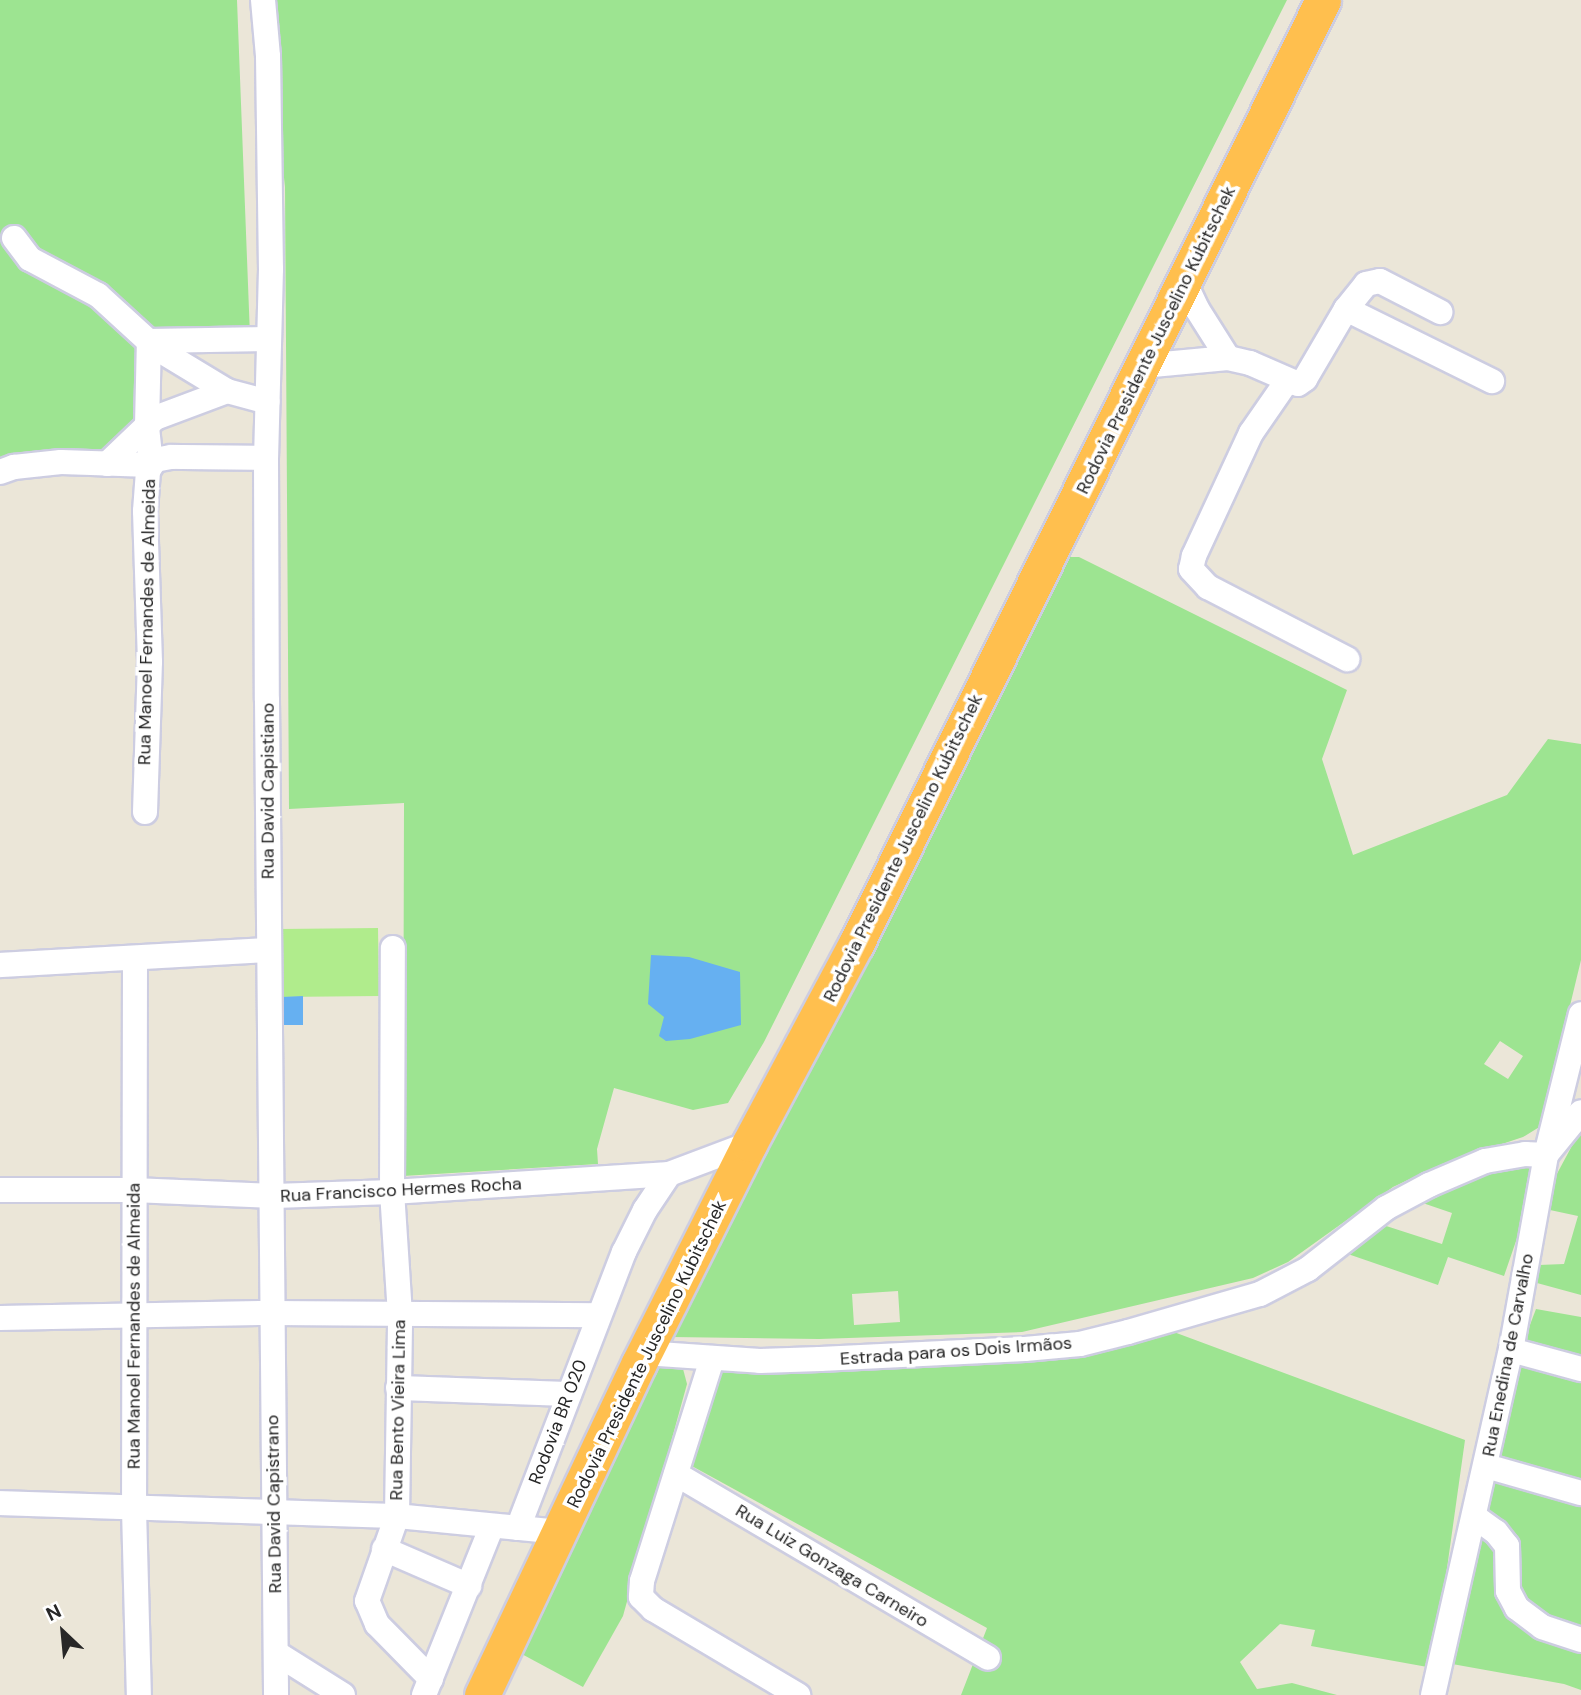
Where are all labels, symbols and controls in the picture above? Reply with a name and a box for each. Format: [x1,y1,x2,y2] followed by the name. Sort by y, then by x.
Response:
[1072,183,1240,497] street label: Rodovia Presidente Juscelino Kubitschek
[134,479,160,765] street label: Rua Manoel Fernandes de Almeida
[819,691,987,1005] street label: Rodovia Presidente Juscelino Kubitschek
[257,703,279,879] street label: Rua David Capistiano
[280,1173,522,1207] street label: Rua Francisco Hermes Rocha
[123,1183,145,1469] street label: Rua Manoel Fernandes de Almeida
[563,1197,731,1511] street label: Rodovia Presidente Juscelino Kubitschek
[1478,1252,1538,1458] street label: Rua Enedina de Carvalho
[386,1319,410,1501] street label: Rua Bento Vieira Lima
[839,1332,1073,1370] street label: Estrada para os Dois Irmãos
[524,1357,592,1487] street label: Rodovia BR 020
[262,1414,286,1594] street label: Rua David Capistrano
[732,1500,932,1632] street label: Rua Luiz Gonzaga Carneiro
[28,1597,98,1667] north arrow
[42,1598,65,1627] text: N

